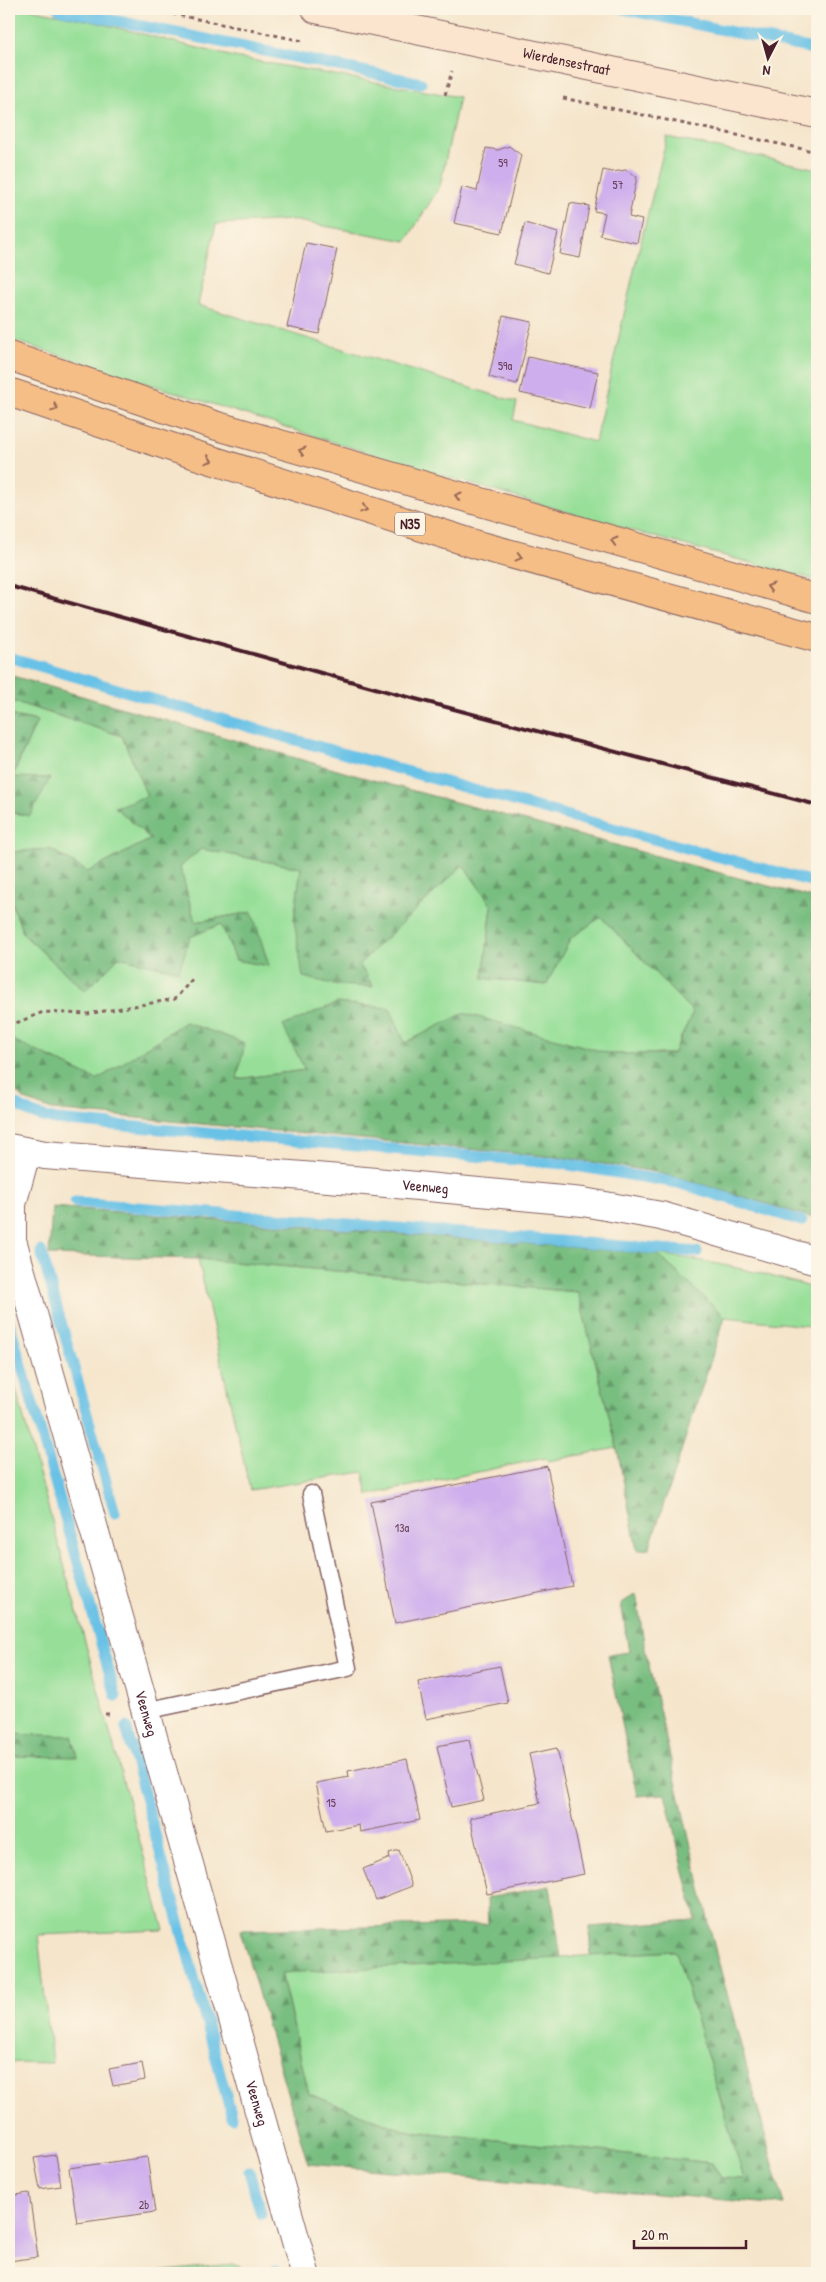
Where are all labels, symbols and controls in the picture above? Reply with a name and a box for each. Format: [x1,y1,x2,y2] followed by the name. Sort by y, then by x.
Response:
[744,32,794,82] north arrow
[521,42,613,81] street label: Wierdensestraat
[761,62,771,81] text: N
[498,154,508,171] house number: 59
[612,176,624,193] house number: 57
[498,357,512,374] house number: 59a
[50,402,59,412] one-way arrow
[298,446,306,456] one-way arrow
[204,454,213,464] one-way arrow
[454,492,462,502] one-way arrow
[359,503,367,513] one-way arrow
[395,512,425,536] road number: N35
[610,537,619,547] one-way arrow
[515,551,523,561] one-way arrow
[766,582,775,592] one-way arrow
[401,1174,450,1199] street label: Veenweg
[395,1519,410,1536] house number: 13a
[130,1688,163,1739] street label: Veenweg
[326,1794,336,1811] house number: 15
[241,2078,274,2129] street label: Veenweg
[139,2196,149,2213] house number: 2b
[634,2217,746,2249] scale bar
[641,2224,668,2245] text: 20 m

